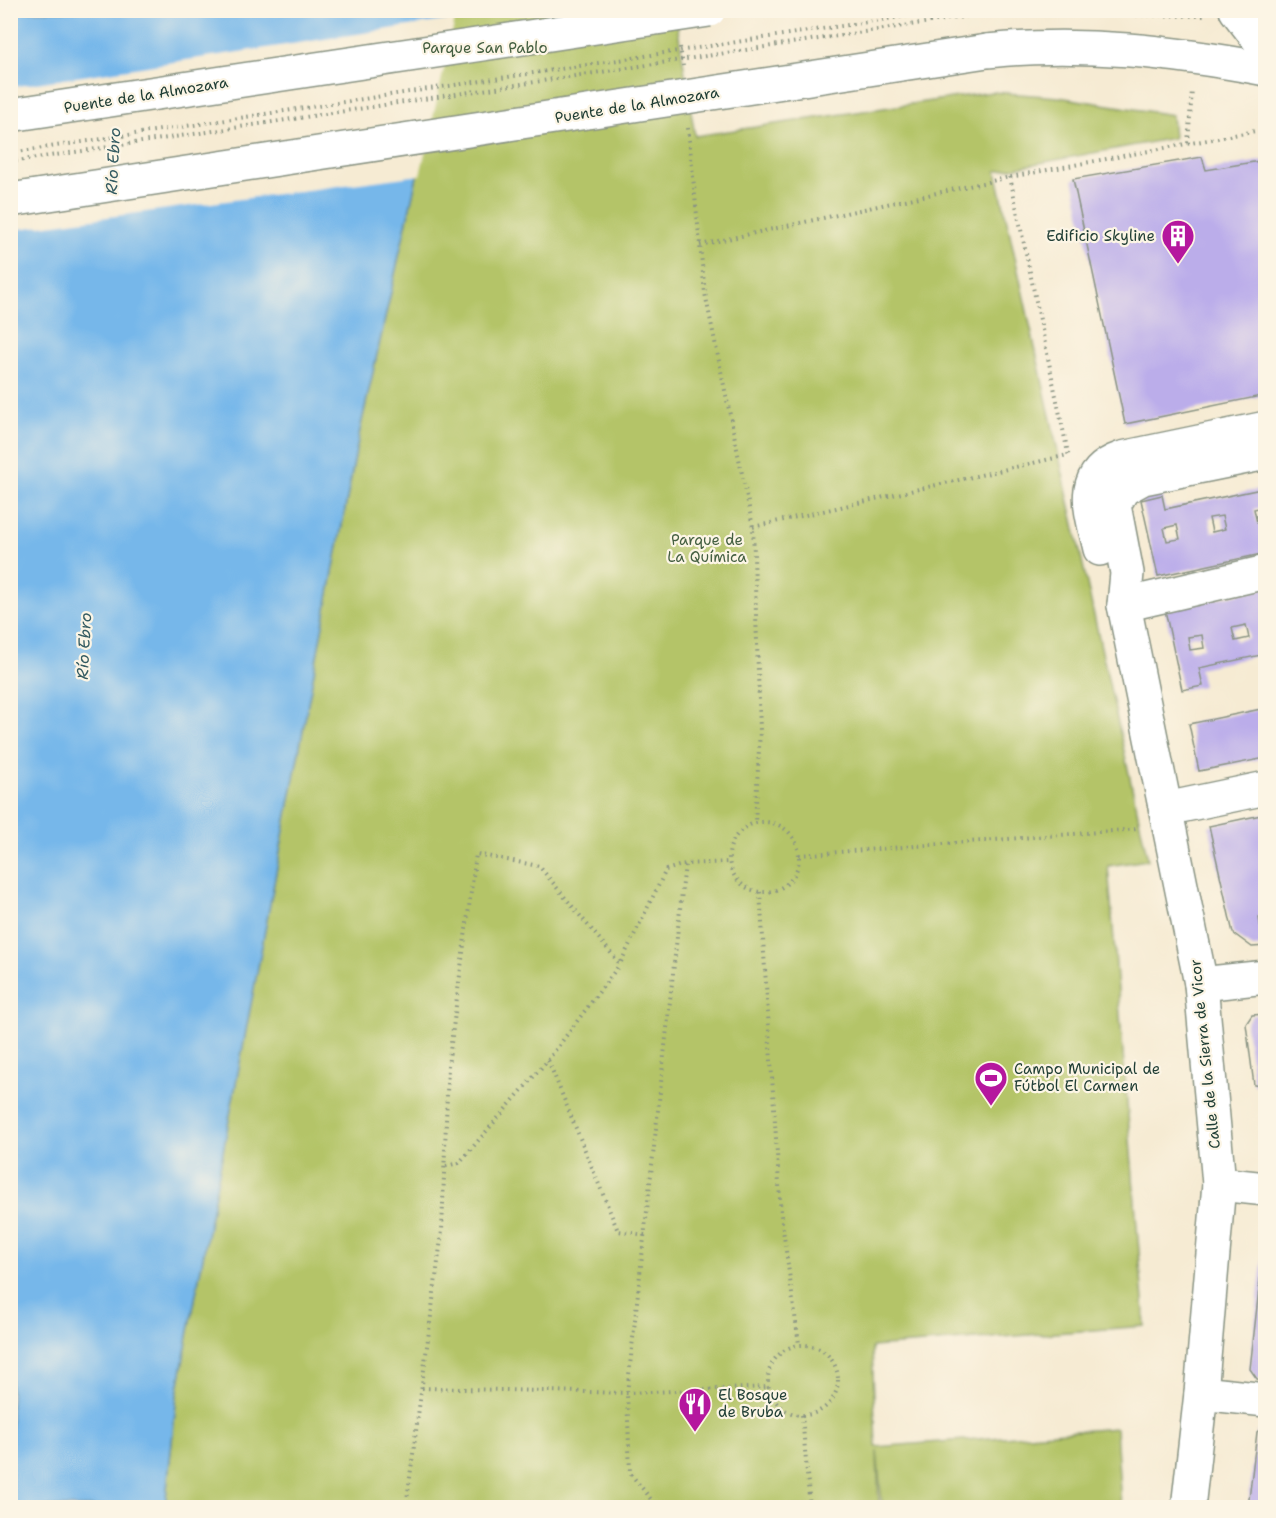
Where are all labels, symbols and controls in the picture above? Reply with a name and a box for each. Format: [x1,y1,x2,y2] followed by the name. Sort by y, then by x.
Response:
[422,38,548,58] park label: Parque San Pablo
[62,72,230,118] street label: Puente de la Almozara
[553,82,721,128] street label: Puente de la Almozara
[101,127,125,195] water label: Río Ebro
[1160,218,1196,265] building icon: Edificio Skyline
[1046,226,1155,246] place label: Edificio Skyline
[667,530,747,567] park label: Parque de La Química
[72,612,96,680] water label: Río Ebro
[1185,958,1225,1150] street label: Calle de la Sierra de Vicor
[1014,1059,1160,1096] place label: Campo Municipal de Fútbol El Carmen
[973,1060,1009,1107] sports icon: Campo Municipal de Fútbol El Carmen
[718,1385,787,1422] place label: El Bosque de Bruba
[677,1386,713,1433] restaurant icon: El Bosque de Bruba

